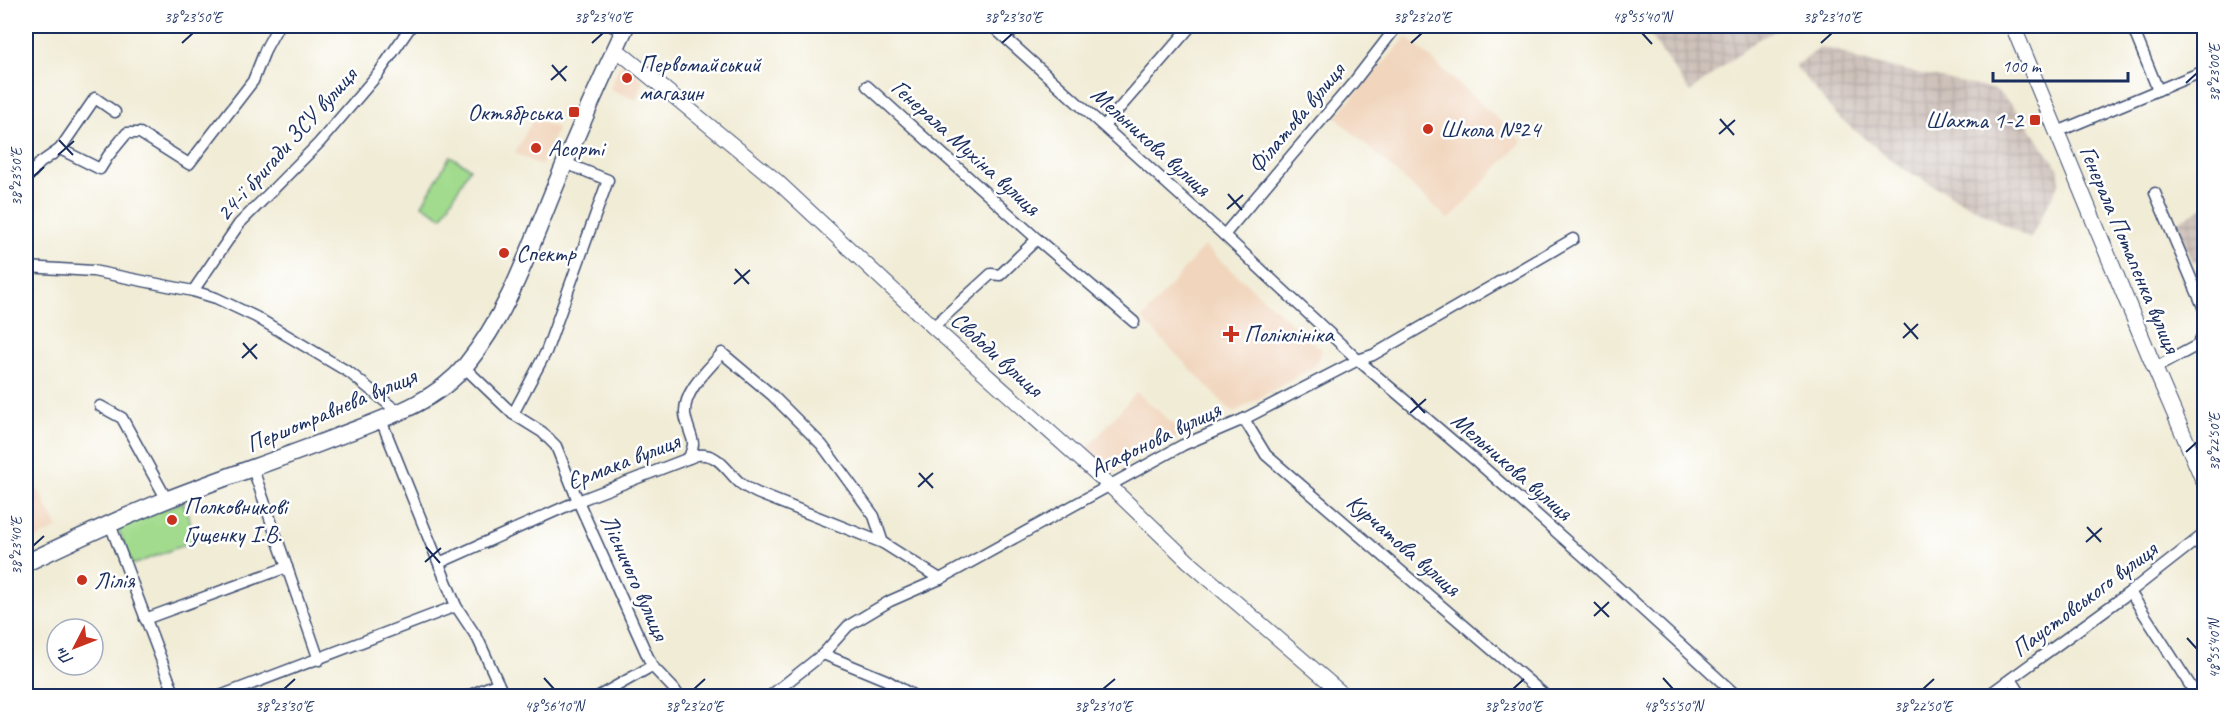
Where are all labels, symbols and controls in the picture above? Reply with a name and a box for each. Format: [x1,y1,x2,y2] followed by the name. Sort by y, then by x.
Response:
[164,8,224,27] text: 38°23'50"E
[574,8,634,27] text: 38°23'40"E
[984,8,1044,27] text: 38°23'30"E
[1393,8,1453,27] text: 38°23'20"E
[1612,8,1675,27] text: 48°55'40"N
[1803,8,1863,27] text: 38°23'10"E
[2205,42,2224,102] text: 38°23'00"E
[1993,45,2128,83] scale bar
[639,49,763,107] place label: Первомайський магазин
[1241,55,1352,180] street label: Філатова вулиця
[2002,55,2043,77] text: 100 m
[209,59,364,227] street label: 24-ї бригади ЗСУ вулиця
[620,71,634,85] marker: Первомайський магазин
[885,72,1048,223] street label: Генерала Мухіна вулиця
[1085,79,1218,204] street label: Мельникова вулиця
[467,97,563,127] place label: Октябрська
[567,105,581,119] marker: Октябрська
[1925,105,2025,135] place label: Шахта 1-2
[2028,113,2042,127] marker: Шахта 1-2
[1440,114,1542,144] place label: Школа №24
[1421,122,1435,136] marker: Школа №24
[548,133,607,163] place label: Асорті
[529,141,543,155] marker: Асорті
[2073,141,2188,359] street label: Генерала Потапенка вулиця
[7,146,26,206] text: 38°23'50"E
[516,238,577,268] place label: Спектр
[497,246,511,260] marker: Спектр
[945,305,1051,404] street label: Свободи вулиця
[1244,319,1335,349] place label: Поліклініка
[1222,325,1240,343] marker: Поліклініка
[242,360,422,459] street label: Першотравнева вулиця
[1085,394,1227,484] street label: Агафонова вулиця
[1445,405,1580,528] street label: Мельникова вулиця
[2205,411,2224,471] text: 38°22'50"E
[563,425,685,496] street label: Єрмака вулиця
[1341,487,1468,604] street label: Курчатова вулиця
[184,491,289,549] place label: Полковникові Гущенку І.В.
[594,509,677,646] street label: Лісничого вулиця
[165,513,179,527] marker: Полковникові Гущенку І.В.
[7,515,26,575] text: 38°23'40"E
[2005,534,2164,663] street label: Паустовського вулиця
[94,565,136,595] place label: Лілія
[75,573,89,587] marker: Лілія
[2205,616,2224,679] text: 48°55'40"N
[45,617,105,677] north arrow
[51,643,78,669] text: Пн
[255,697,315,716] text: 38°23'30"E
[524,697,587,716] text: 48°56'10"N
[665,697,725,716] text: 38°23'20"E
[1074,697,1134,716] text: 38°23'10"E
[1484,697,1544,716] text: 38°23'00"E
[1643,697,1706,716] text: 48°55'50"N
[1894,697,1954,716] text: 38°22'50"E

